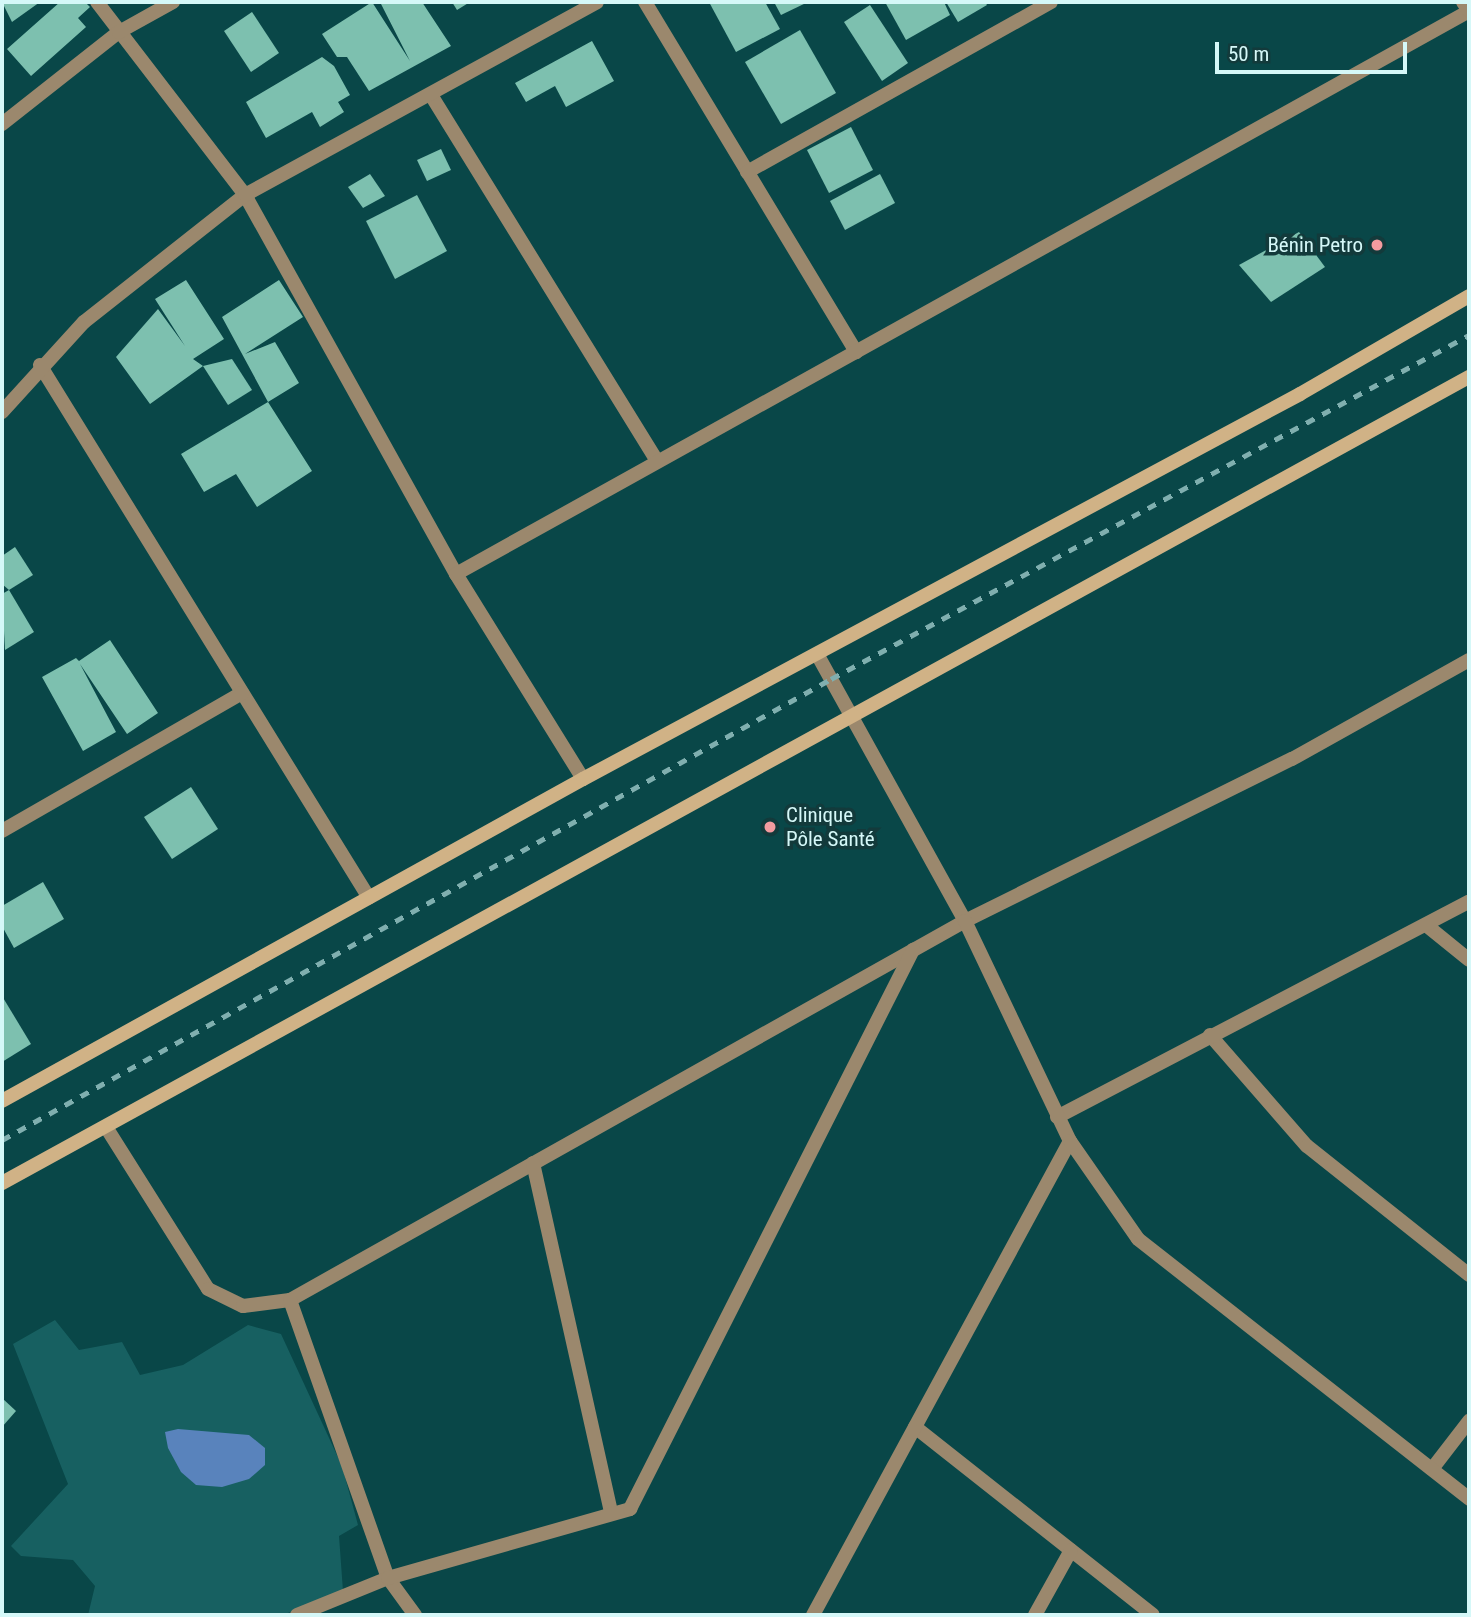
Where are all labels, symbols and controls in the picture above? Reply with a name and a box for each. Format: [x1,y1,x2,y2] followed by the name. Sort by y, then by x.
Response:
[1219,28,1412,72] scale bar
[1228,42,1269,66] text: 50 m
[1267,232,1363,258] place label: Bénin Petro
[1369,237,1385,253] marker: Bénin Petro
[786,802,875,852] place label: Clinique Pôle Santé
[760,817,780,837] marker: Clinique Pôle Santé

